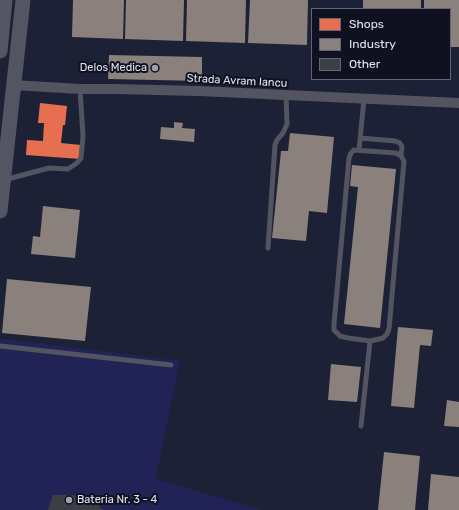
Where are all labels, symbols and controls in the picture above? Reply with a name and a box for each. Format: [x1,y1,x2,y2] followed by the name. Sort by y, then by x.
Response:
[311,8,451,80] legend
[349,17,384,31] text: Shops
[349,37,396,51] text: Industry
[349,57,380,71] text: Other
[80,61,147,75] place label: Delos Medica
[150,63,160,73] marker: Delos Medica
[186,72,288,90] street label: Strada Avram Iancu
[77,493,157,507] place label: Bateria Nr. 3 - 4
[64,495,74,505] marker: Bateria Nr. 3 - 4

